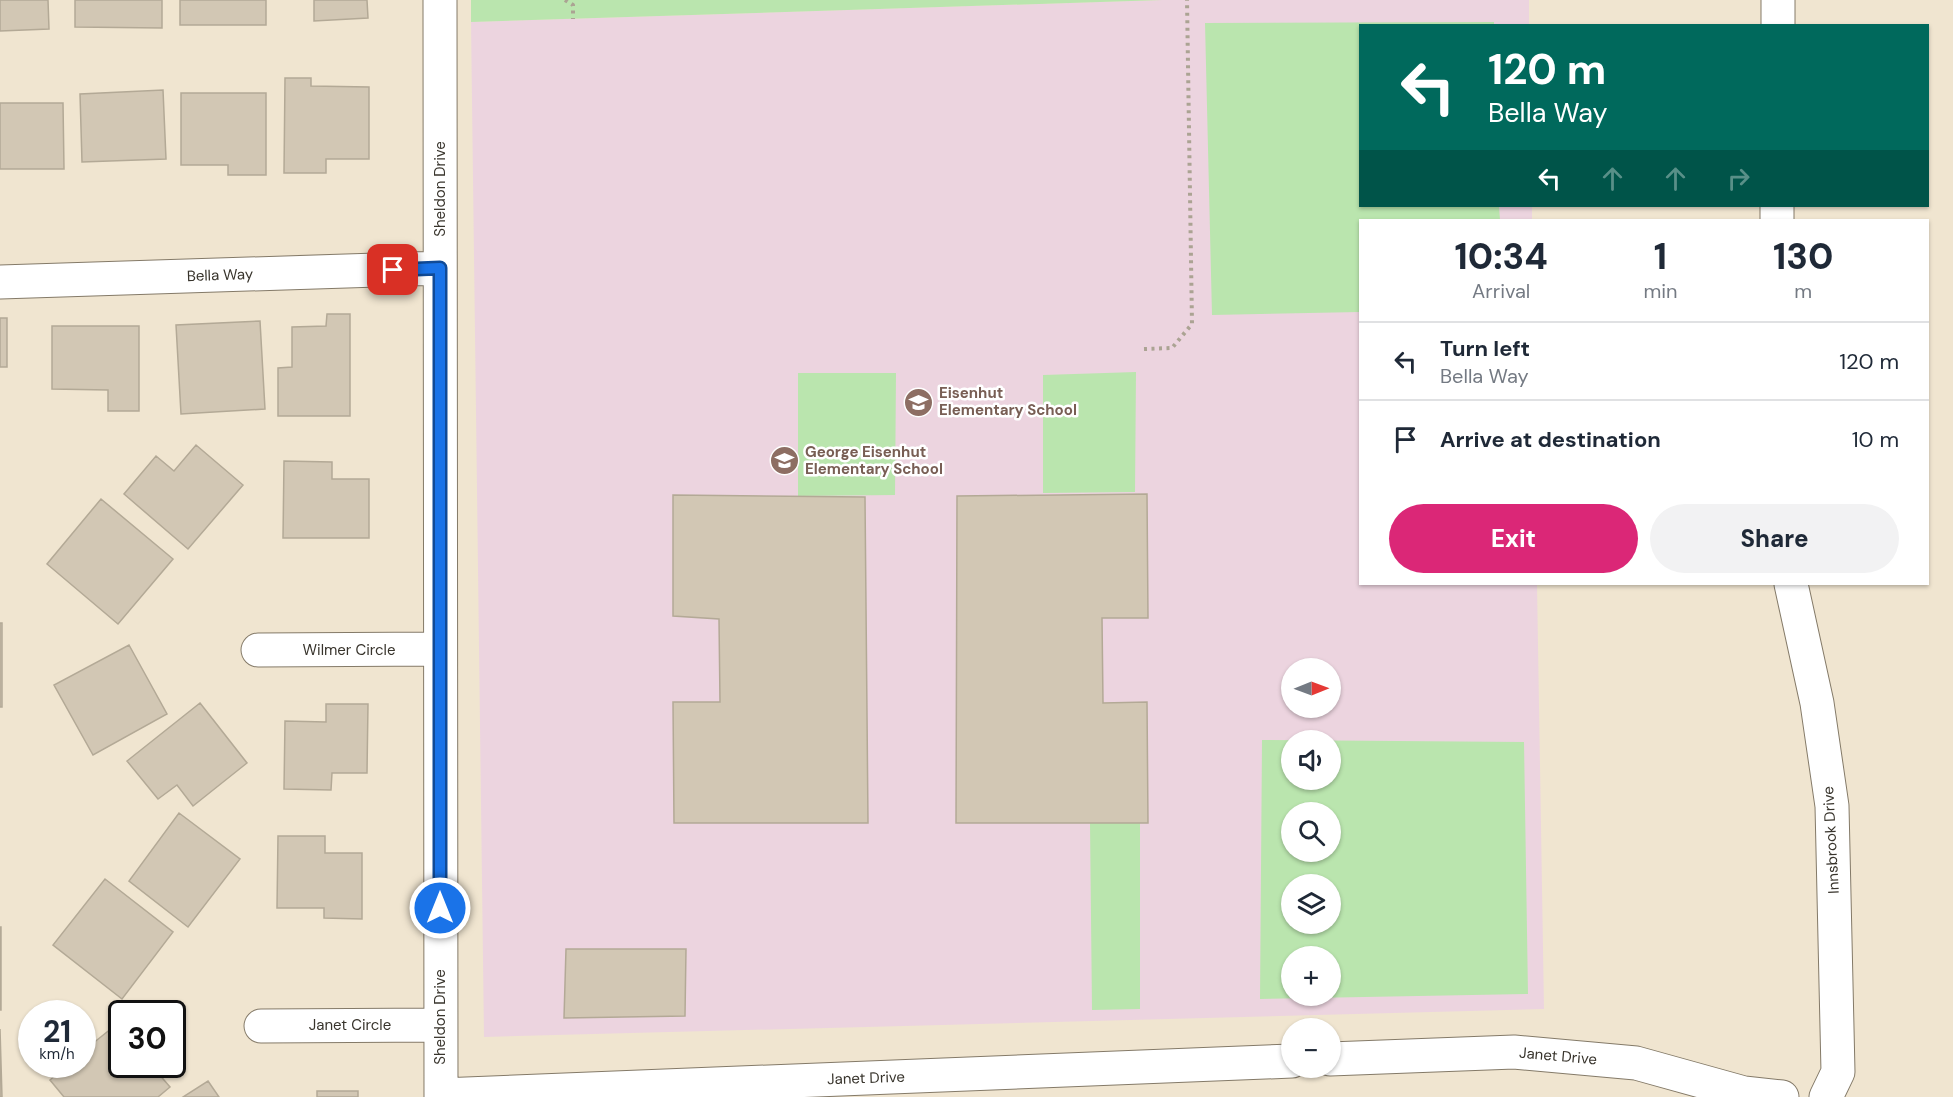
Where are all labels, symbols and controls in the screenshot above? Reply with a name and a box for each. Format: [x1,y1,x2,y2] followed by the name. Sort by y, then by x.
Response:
[1488,42,1606,97] text: 120 m
[1389,48,1467,126] icon: left
[1488,95,1608,130] text: Bella Way
[430,141,450,237] street label: Sheldon Drive
[1533,162,1566,195] icon: left
[1596,162,1629,195] icon: ahead
[1659,162,1692,195] icon: ahead
[1722,162,1755,195] icon: right
[1455,233,1548,280] text: 10:34
[1654,233,1667,280] text: 1
[1773,233,1833,280] text: 130
[367,244,418,295] pin
[376,253,409,286] icon: arrive
[186,264,254,286] street label: Bella Way
[1472,278,1530,304] text: Arrival
[1643,278,1678,304] text: min
[1794,278,1812,304] text: m
[1440,334,1530,363] text: Turn left
[1389,345,1422,378] icon: left
[1839,347,1899,376] text: 120 m
[1440,363,1529,389] text: Bella Way
[939,383,1077,420] place label: Eisenhut Elementary School
[902,386,934,418] school or university icon: Eisenhut Elementary School
[1389,423,1422,456] icon: arrive
[1440,425,1661,454] text: Arrive at destination
[1852,425,1899,454] text: 10 m
[805,442,943,479] place label: George Eisenhut Elementary School
[768,445,800,477] school or university icon: George Eisenhut Elementary School
[1389,504,1638,573] button: Exit
[1650,504,1899,573] button: Share
[303,640,395,660] street label: Wilmer Circle
[1281,658,1341,718] north arrow
[1281,658,1341,1078] map controls
[1281,730,1341,790] button: sound
[1818,786,1844,894] street label: Innsbrook Drive
[1281,802,1341,862] button: search
[1281,874,1341,934] button: layers
[408,876,472,940] position arrow
[1281,946,1341,1006] button: +
[430,969,450,1065] street label: Sheldon Drive
[108,1000,186,1078] speed limit sign: 30
[43,1012,71,1051] text: 21
[309,1015,391,1035] street label: Janet Circle
[1281,1018,1341,1078] button: −
[1518,1043,1598,1069] street label: Janet Drive
[39,1044,75,1064] text: km/h
[827,1067,905,1089] street label: Janet Drive

